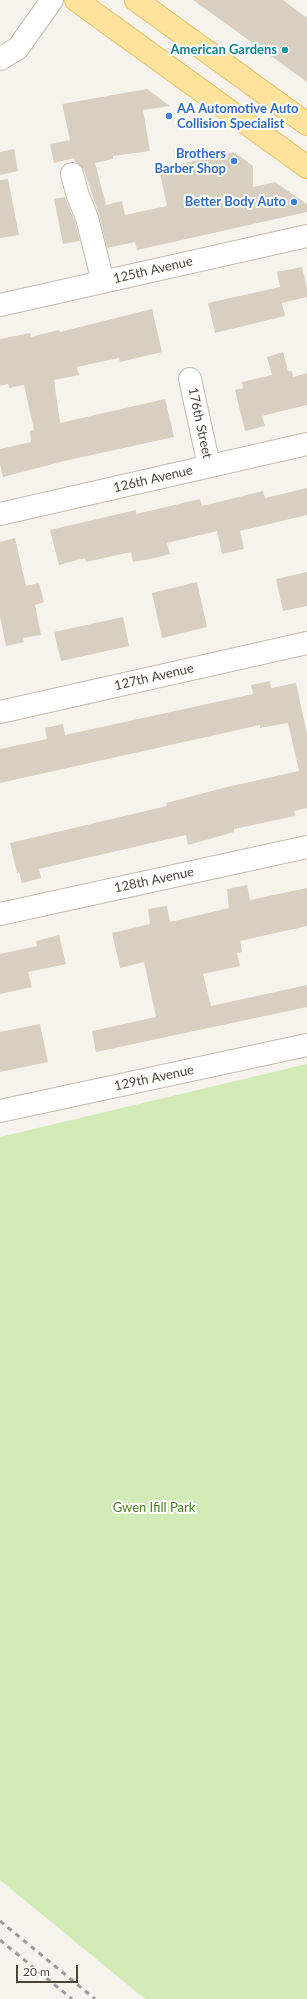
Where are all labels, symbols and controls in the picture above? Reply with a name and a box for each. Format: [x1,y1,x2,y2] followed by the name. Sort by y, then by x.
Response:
[171,42,277,58] place label: American Gardens
[280,45,290,55] marker: American Gardens
[177,101,298,132] place label: AA Automotive Auto Collision Specialist
[164,111,174,121] marker: AA Automotive Auto Collision Specialist
[155,146,226,177] place label: Brothers Barber Shop
[229,156,239,166] marker: Brothers Barber Shop
[185,194,286,210] place label: Better Body Auto
[289,197,299,207] marker: Better Body Auto
[112,253,194,287] street label: 125th Avenue
[185,386,215,460] street label: 176th Street
[112,462,194,496] street label: 126th Avenue
[113,660,195,694] street label: 127th Avenue
[113,864,195,896] street label: 128th Avenue
[113,1062,195,1094] street label: 129th Avenue
[113,1500,195,1516] park label: Gwen Ifill Park
[18,1957,80,1983] scale bar
[23,1964,50,1979] text: 20 m

